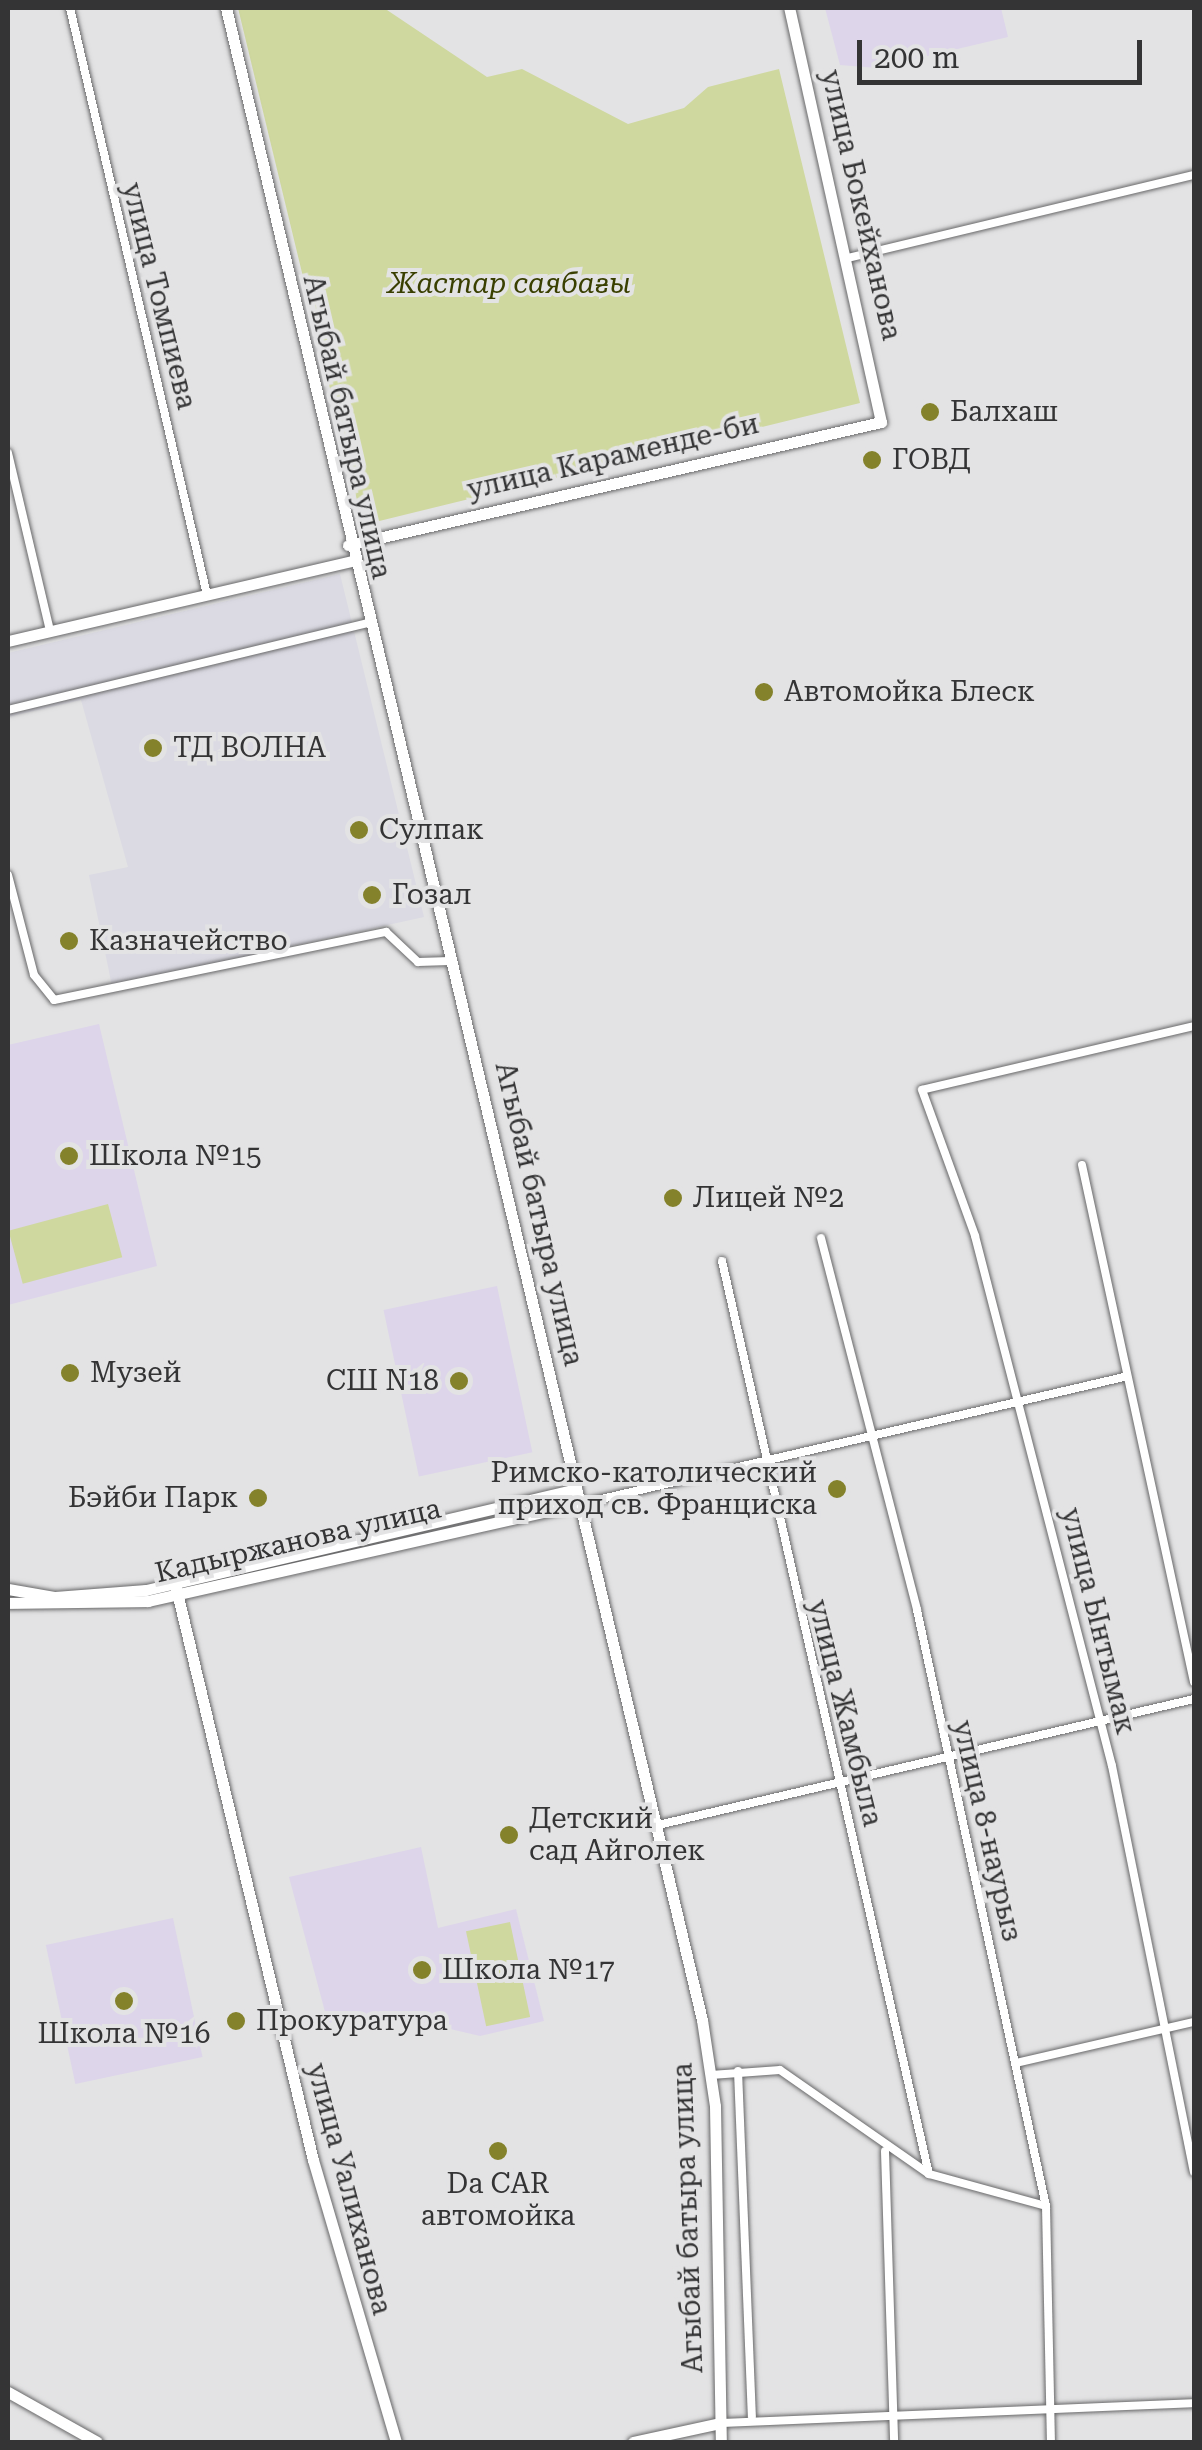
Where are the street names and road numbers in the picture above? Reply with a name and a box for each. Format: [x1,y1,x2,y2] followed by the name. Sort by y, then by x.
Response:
[814,67,908,343] street label: улица Бокейханова
[115,179,203,413] street label: улица Томпиева
[296,272,398,582] street label: Агыбай батыра улица
[464,407,762,507] street label: улица Караменде-би
[488,1059,590,1369] street label: Агыбай батыра улица
[152,1492,444,1590] street label: Кадыржанова улица
[1054,1504,1142,1738] street label: улица Ынтымак
[801,1596,889,1830] street label: улица Жамбыла
[945,1717,1029,1945] street label: улица 8-наурыз
[299,2060,399,2318] street label: улица Уалиханова
[666,2062,710,2374] street label: Агыбай батыра улица

